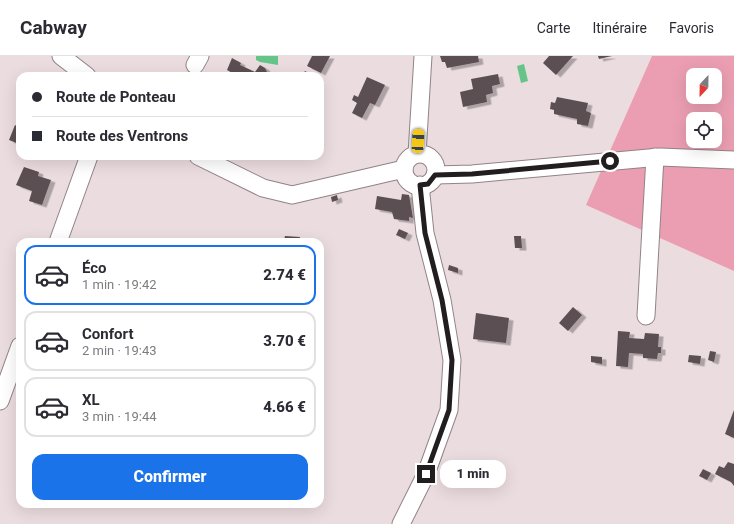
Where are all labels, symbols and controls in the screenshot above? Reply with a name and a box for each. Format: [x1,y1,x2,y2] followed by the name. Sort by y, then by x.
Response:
[20,16,87,39] text: Cabway
[537,20,570,36] text: Carte
[592,20,647,36] text: Itinéraire
[669,20,714,36] text: Favoris
[686,68,722,104] north arrow
[686,68,722,148] map controls
[56,88,176,106] text: Route de Ponteau
[686,112,722,148] button: locate
[56,127,188,145] text: Route des Ventrons
[411,129,425,153] car
[601,152,619,170] route start
[34,257,70,293] icon: car
[82,259,107,277] text: Éco
[263,266,306,284] text: 2.74 €
[82,277,157,292] text: 1 min · 19:42
[34,323,70,359] icon: car
[82,325,133,343] text: Confort
[263,332,306,350] text: 3.70 €
[82,343,157,358] text: 2 min · 19:43
[34,389,70,425] icon: car
[82,391,100,409] text: XL
[263,398,306,416] text: 4.66 €
[82,409,157,424] text: 3 min · 19:44
[32,454,308,500] button: Confirmer
[440,460,506,488] callout: 1 min
[417,465,435,483] route end
[457,466,489,481] text: 1 min

